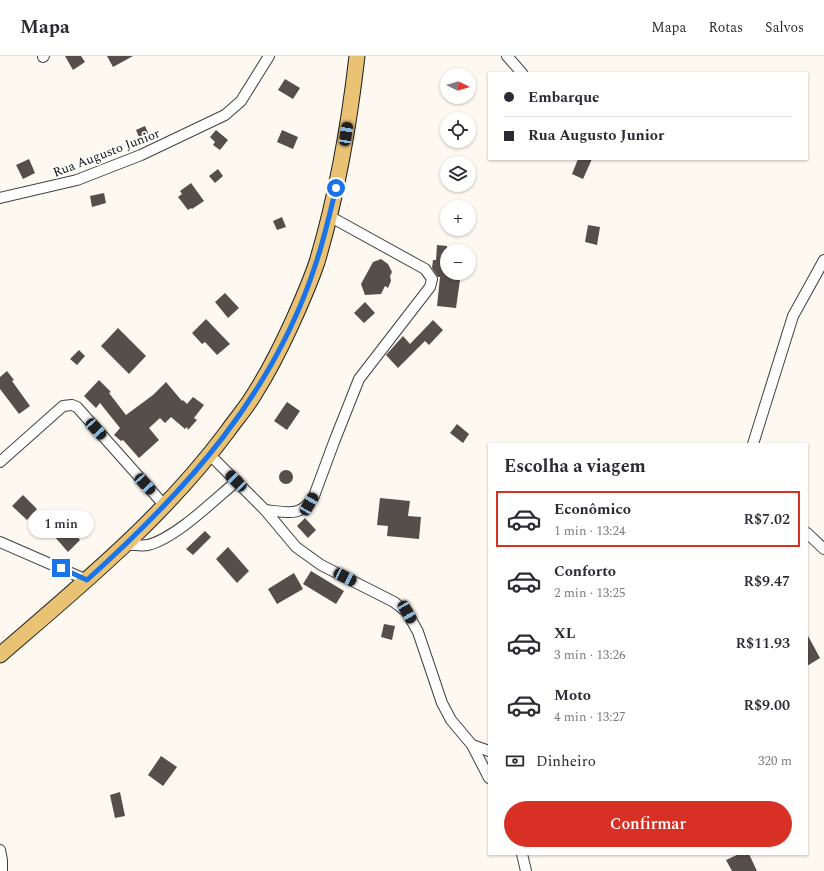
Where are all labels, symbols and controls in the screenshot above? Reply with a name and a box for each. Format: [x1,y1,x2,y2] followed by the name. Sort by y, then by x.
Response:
[20,13,70,42] text: Mapa
[651,17,686,38] text: Mapa
[708,17,743,38] text: Rotas
[765,17,804,38] text: Salvos
[440,68,476,104] north arrow
[440,68,476,280] map controls
[528,86,599,109] text: Embarque
[440,112,476,148] button: locate
[338,121,354,147] car
[50,123,163,183] street label: Rua Augusto Junior
[528,124,664,147] text: Rua Augusto Junior
[440,156,476,192] button: layers
[327,179,345,197] route start
[440,200,476,236] button: +
[440,244,476,280] button: −
[84,416,108,442] car
[504,453,646,480] text: Escolha a viagem
[223,468,249,494] car
[133,471,157,497] car
[298,491,320,517] car
[554,498,631,521] text: Econômico
[506,501,542,537] icon: car
[743,508,790,531] text: R$7.02
[28,510,94,538] callout: 1 min
[44,514,78,534] text: 1 min
[554,521,626,541] text: 1 min · 13:24
[52,559,70,577] route end
[554,560,616,583] text: Conforto
[506,563,542,599] icon: car
[332,566,358,588] car
[743,570,790,593] text: R$9.47
[554,583,626,603] text: 2 min · 13:25
[396,599,418,625] car
[554,622,575,645] text: XL
[506,625,542,661] icon: car
[735,632,790,655] text: R$11.93
[554,645,626,665] text: 3 min · 13:26
[554,684,591,707] text: Moto
[506,687,542,723] icon: car
[743,694,790,717] text: R$9.00
[554,707,626,727] text: 4 min · 13:27
[504,750,526,772] icon: cash
[536,750,596,773] text: Dinheiro
[758,751,792,771] text: 320 m
[504,801,792,847] button: Confirmar

